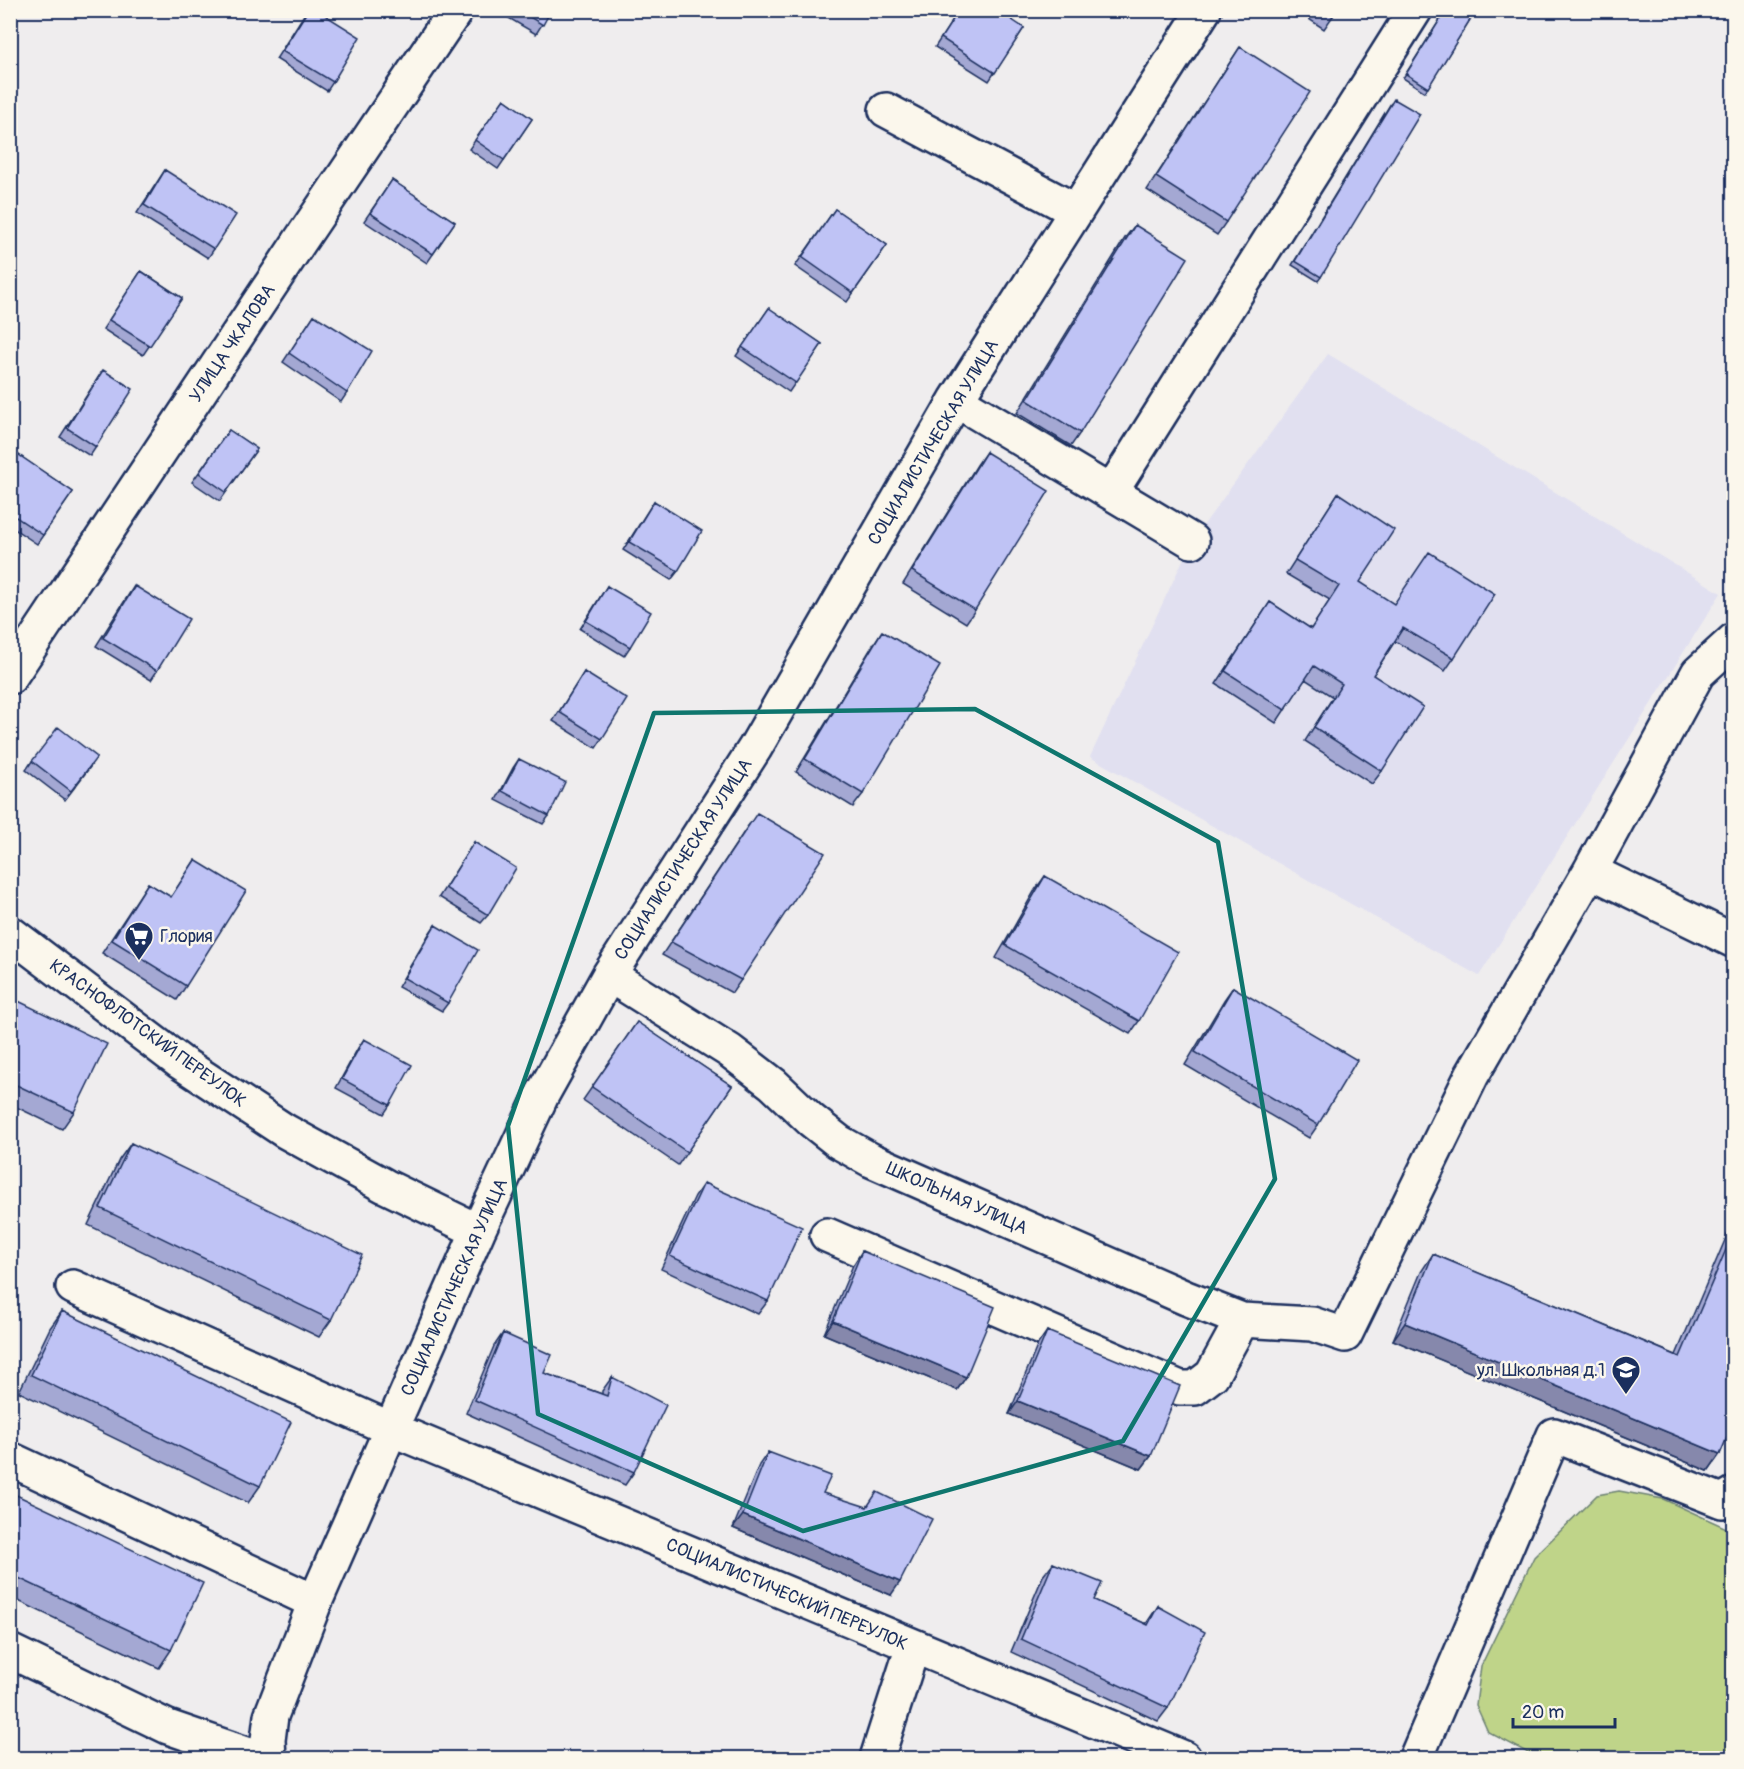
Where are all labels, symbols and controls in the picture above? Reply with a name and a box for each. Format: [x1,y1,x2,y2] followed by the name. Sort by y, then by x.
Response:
[184,280,281,407] street label: УЛИЦА ЧКАЛОВА
[863,335,1004,549] street label: СОЦИАЛИСТИЧЕСКАЯ УЛИЦА
[610,754,757,964] street label: СОЦИАЛИСТИЧЕСКАЯ УЛИЦА
[123,920,155,962] supermarket icon: Глория
[160,925,213,948] place label: Глория
[45,954,251,1113] street label: КРАСНОФЛОТСКИЙ ПЕРЕУЛОК
[883,1157,1031,1240] street label: ШКОЛЬНАЯ УЛИЦА
[396,1175,513,1400] street label: СОЦИАЛИСТИЧЕСКАЯ УЛИЦА
[1610,1354,1642,1396] school or university icon: ул. Школьная д.1
[1476,1359,1605,1382] place label: ул. Школьная д.1
[663,1533,911,1656] street label: СОЦИАЛИСТИЧЕСКИЙ ПЕРЕУЛОК
[1513,1691,1615,1729] scale bar
[1522,1701,1564,1724] text: 20 m

